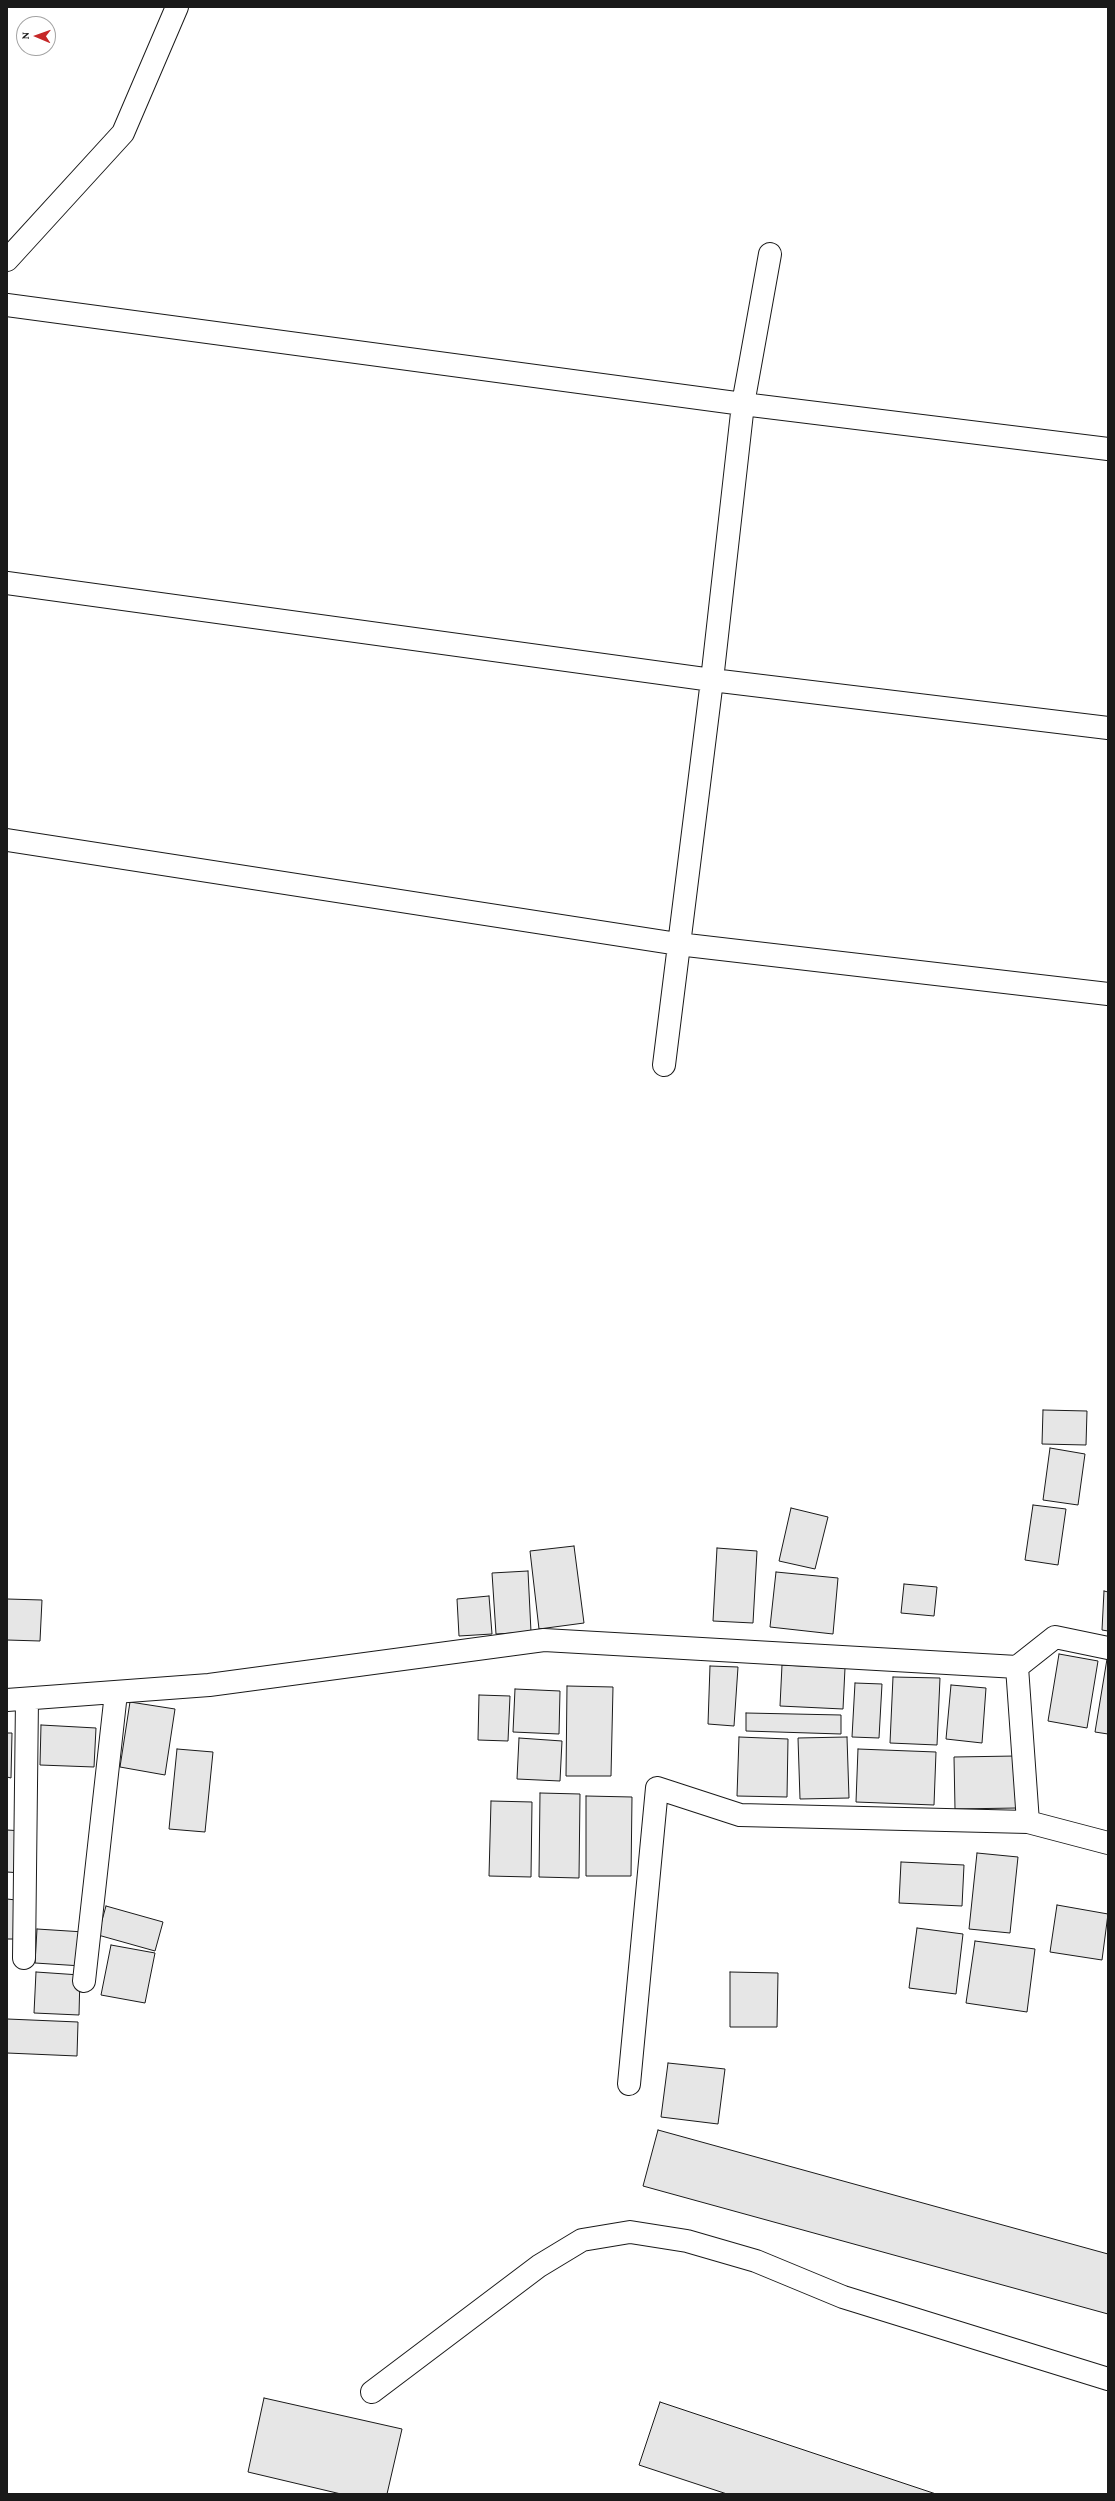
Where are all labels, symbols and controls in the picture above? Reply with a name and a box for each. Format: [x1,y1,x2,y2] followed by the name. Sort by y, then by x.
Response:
[16,16,56,56] north arrow
[19,32,31,40] text: N

